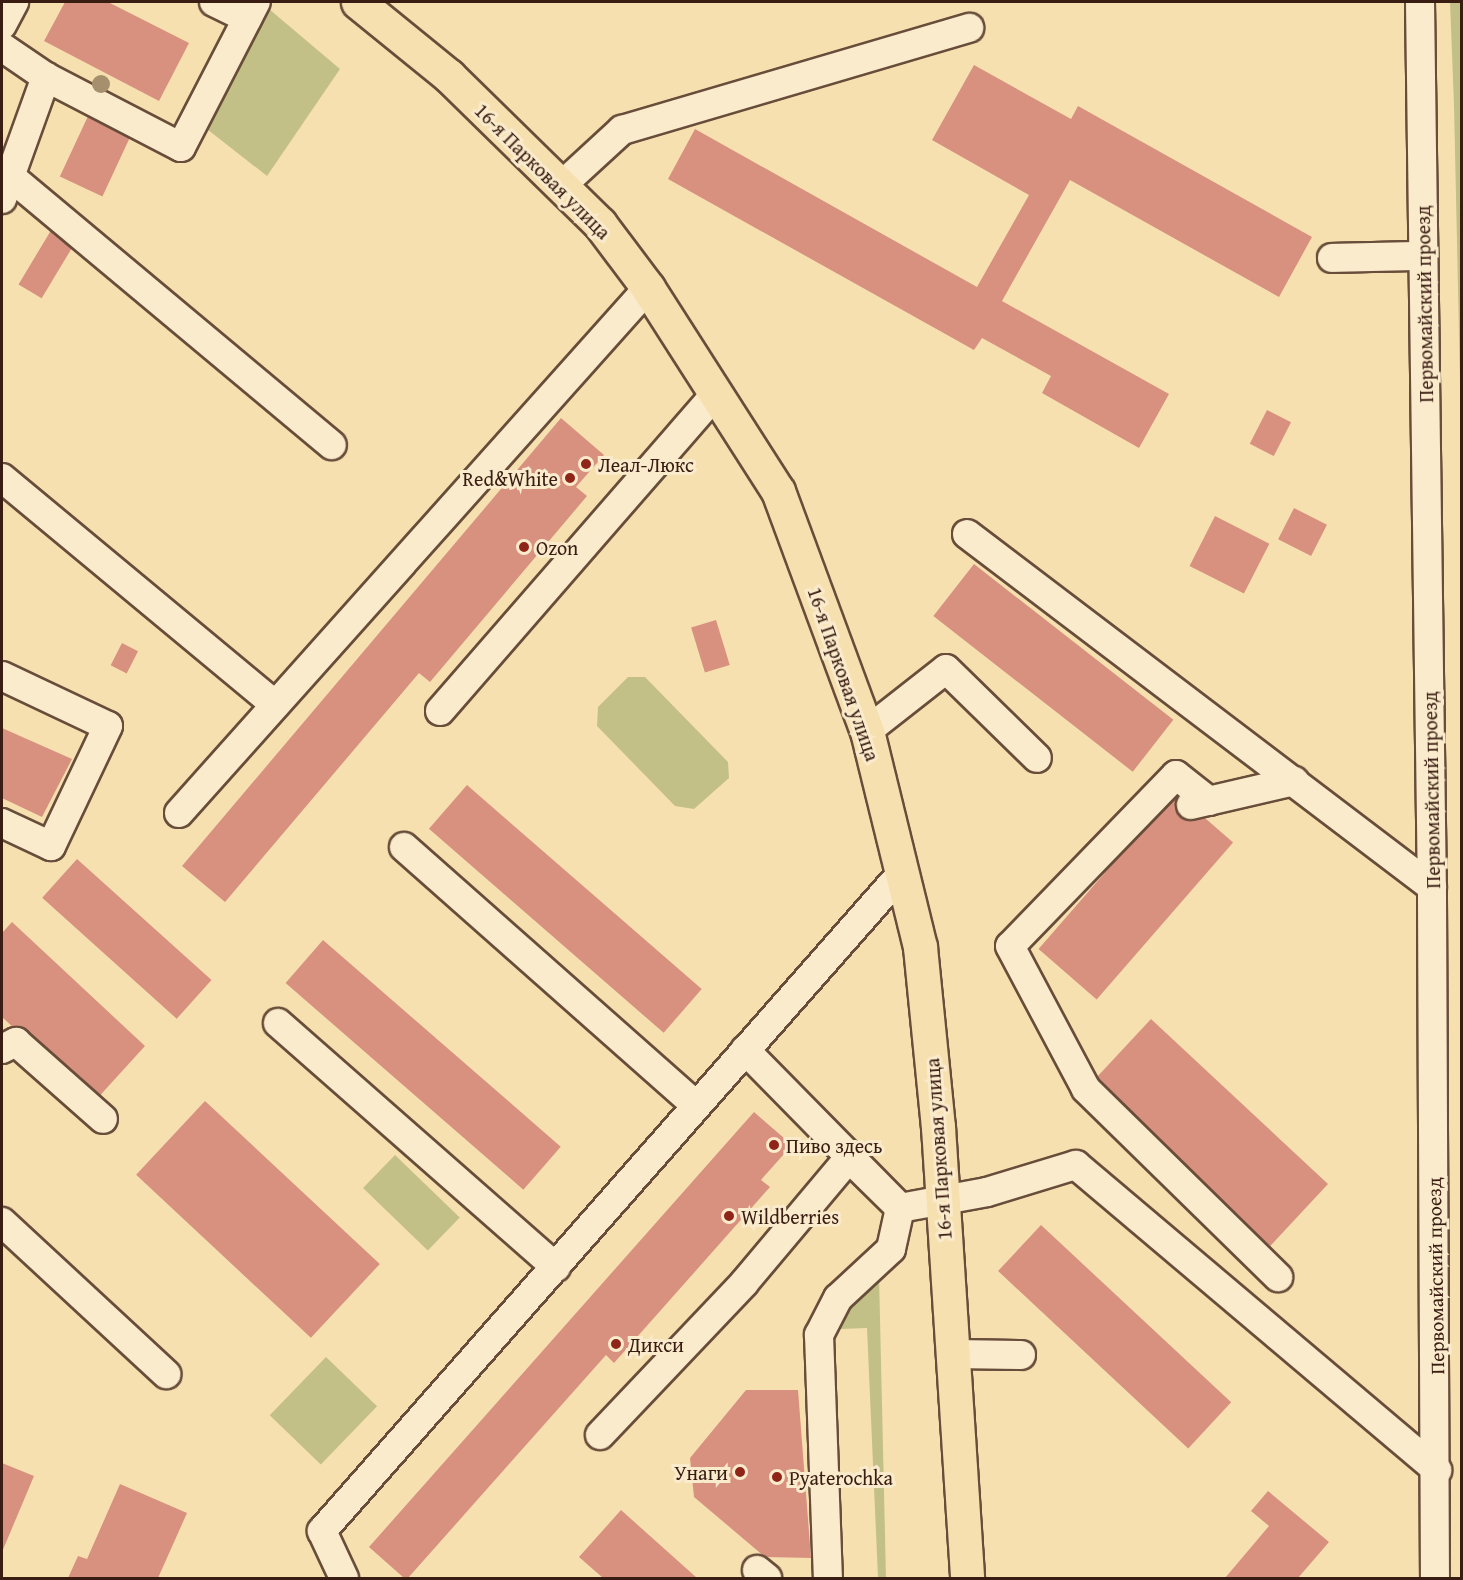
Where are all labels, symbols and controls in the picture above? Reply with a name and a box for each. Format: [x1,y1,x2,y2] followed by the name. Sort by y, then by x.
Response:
[470,98,616,244] street label: 16-я Парковая улица
[1410,205,1438,403] street label: Первомайский проезд
[598,452,694,476] place label: Леал-Люкс
[579,457,593,471] marker: Леал-Люкс
[463,466,558,490] place label: Red&White
[563,471,577,485] marker: Red&White
[536,535,578,559] place label: Ozon
[517,540,531,554] marker: Ozon
[803,584,885,764] street label: 16-я Парковая улица
[1417,691,1445,889] street label: Первомайский проезд
[920,1057,956,1241] street label: 16-я Парковая улица
[786,1133,882,1157] place label: Пиво здесь
[767,1138,781,1152] marker: Пиво здесь
[1421,1177,1449,1375] street label: Первомайский проезд
[741,1204,839,1228] place label: Wildberries
[722,1209,736,1223] marker: Wildberries
[628,1332,684,1356] place label: Дикси
[609,1337,623,1351] marker: Дикси
[674,1460,728,1484] place label: Унаги
[733,1465,747,1479] marker: Унаги
[789,1465,893,1489] place label: Pyaterochka
[770,1470,784,1484] marker: Pyaterochka

